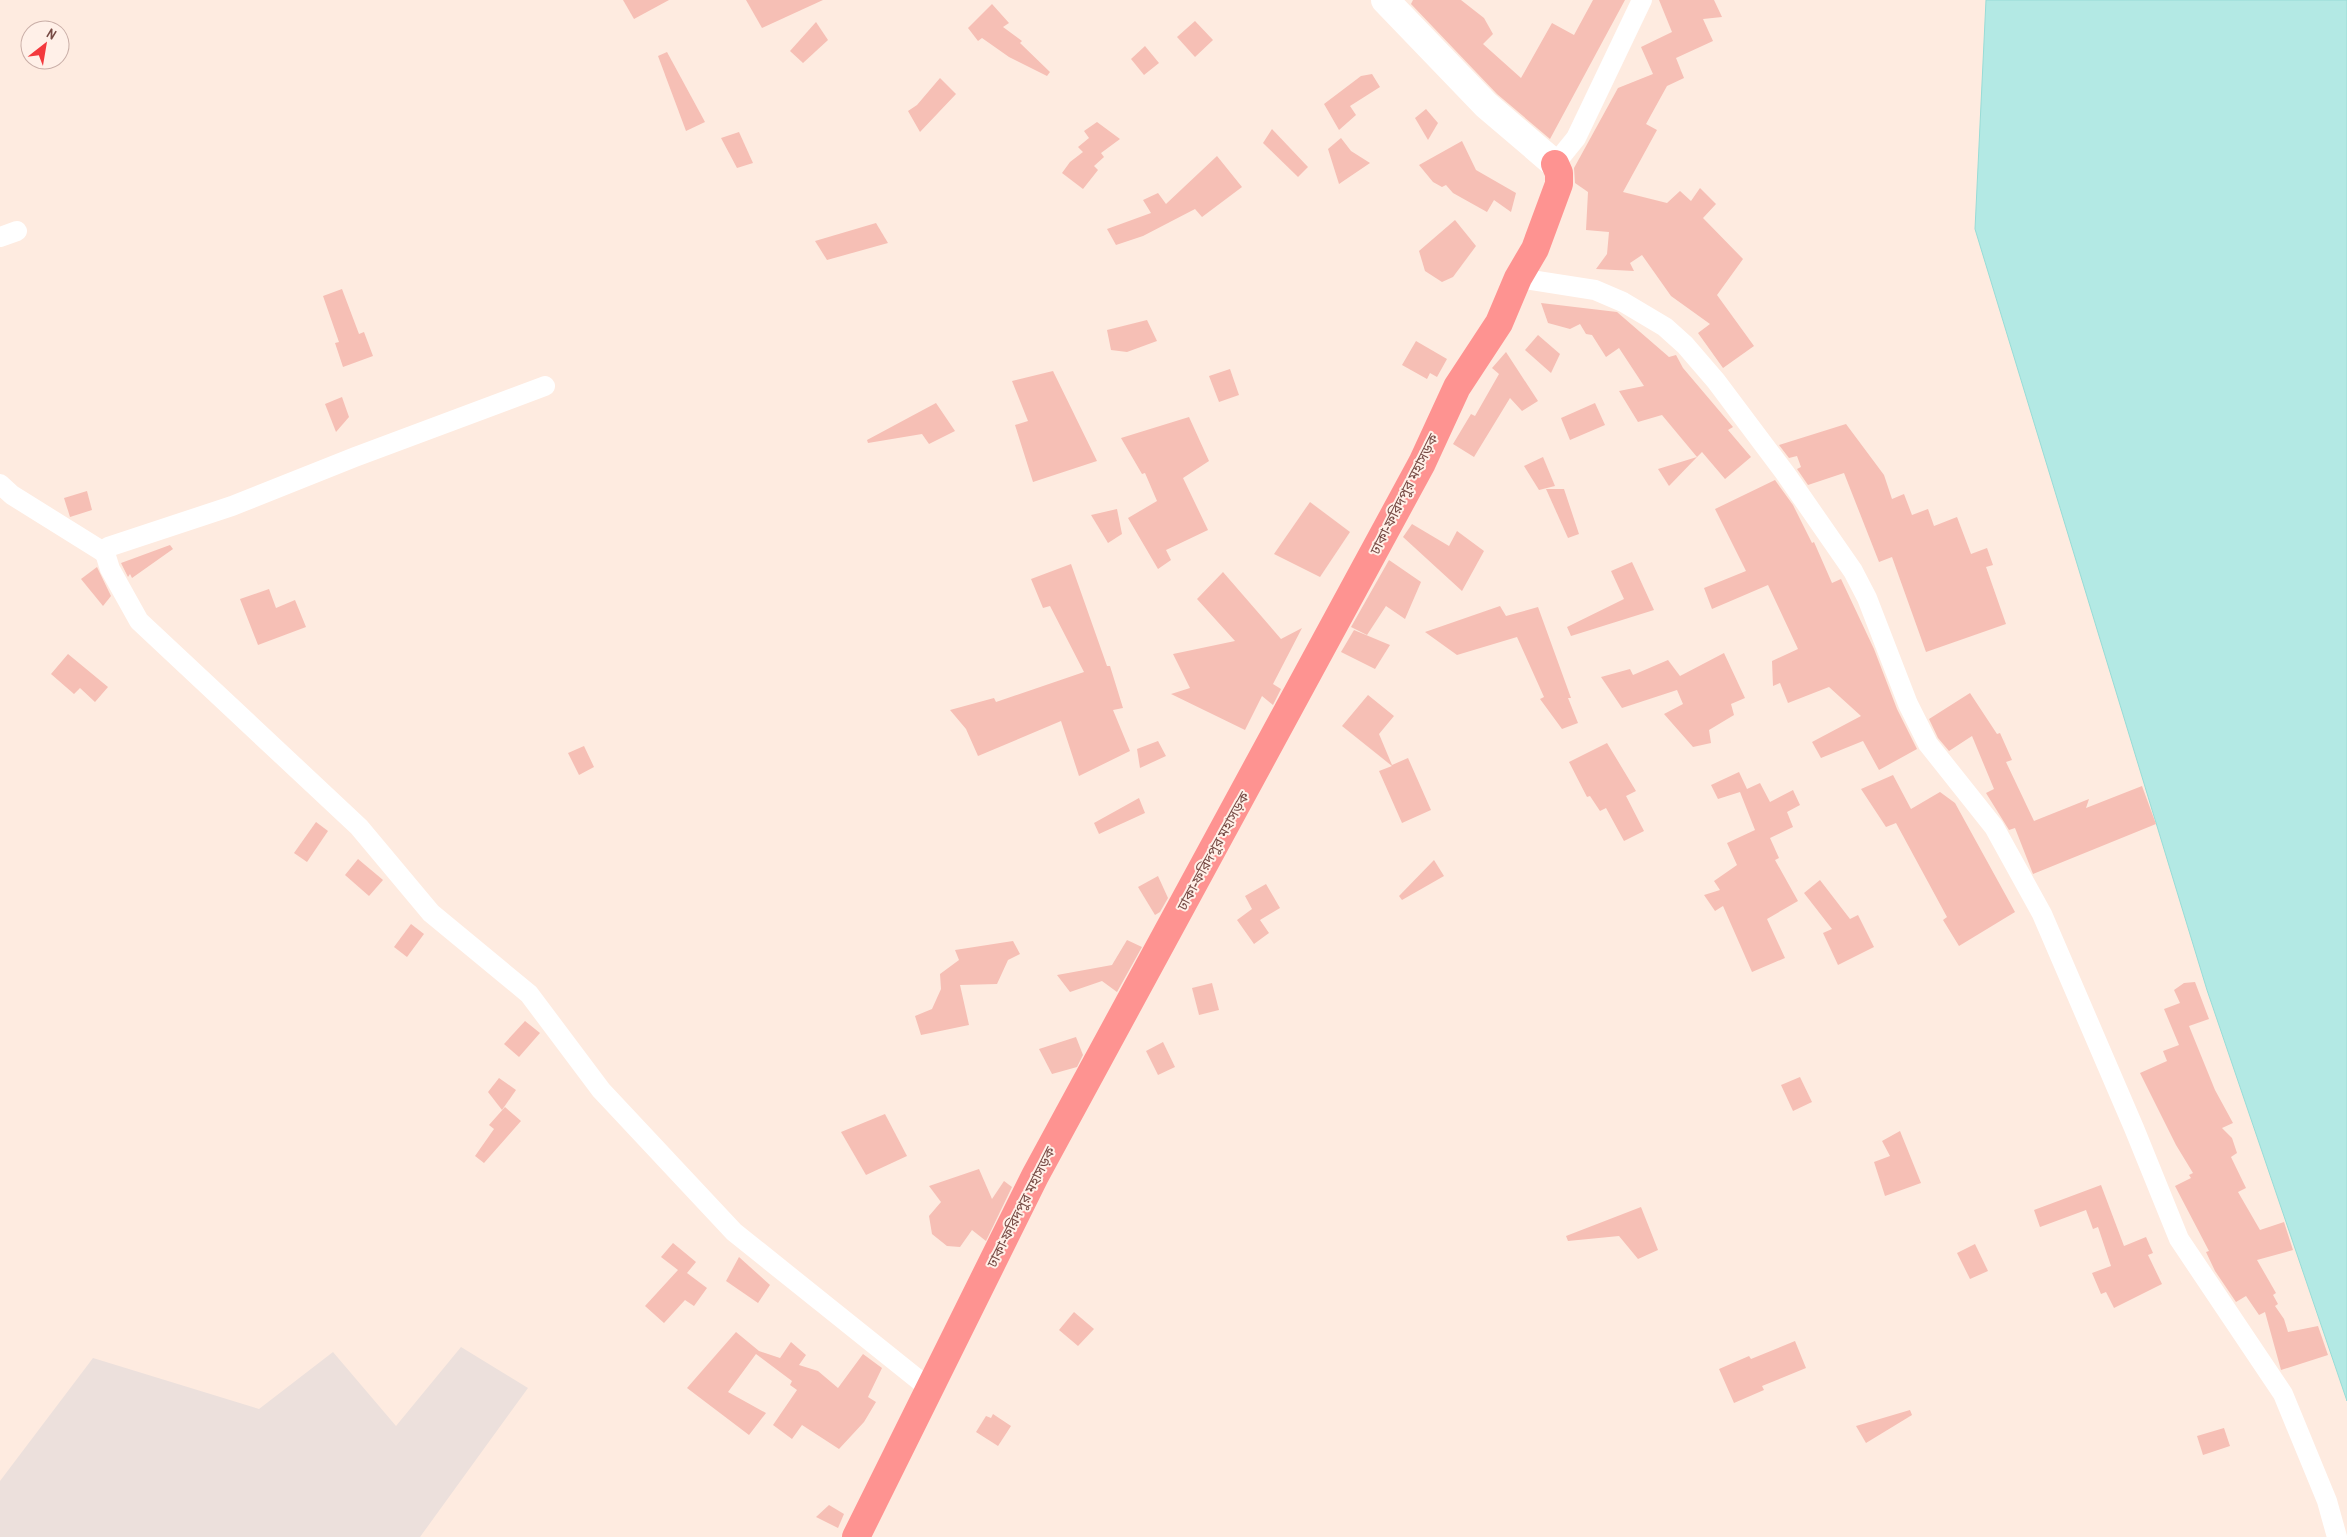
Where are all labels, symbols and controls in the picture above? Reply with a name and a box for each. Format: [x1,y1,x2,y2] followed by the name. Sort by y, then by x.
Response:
[20,20,70,70] north arrow
[44,24,60,44] text: N
[1365,430,1443,558] street label: ঢাকা-ফরিদপুর মহাসড়ক
[1172,788,1253,914] street label: ঢাকা-ফরিদপুর মহাসড়ক
[982,1143,1060,1271] street label: ঢাকা-ফরিদপুর মহাসড়ক

